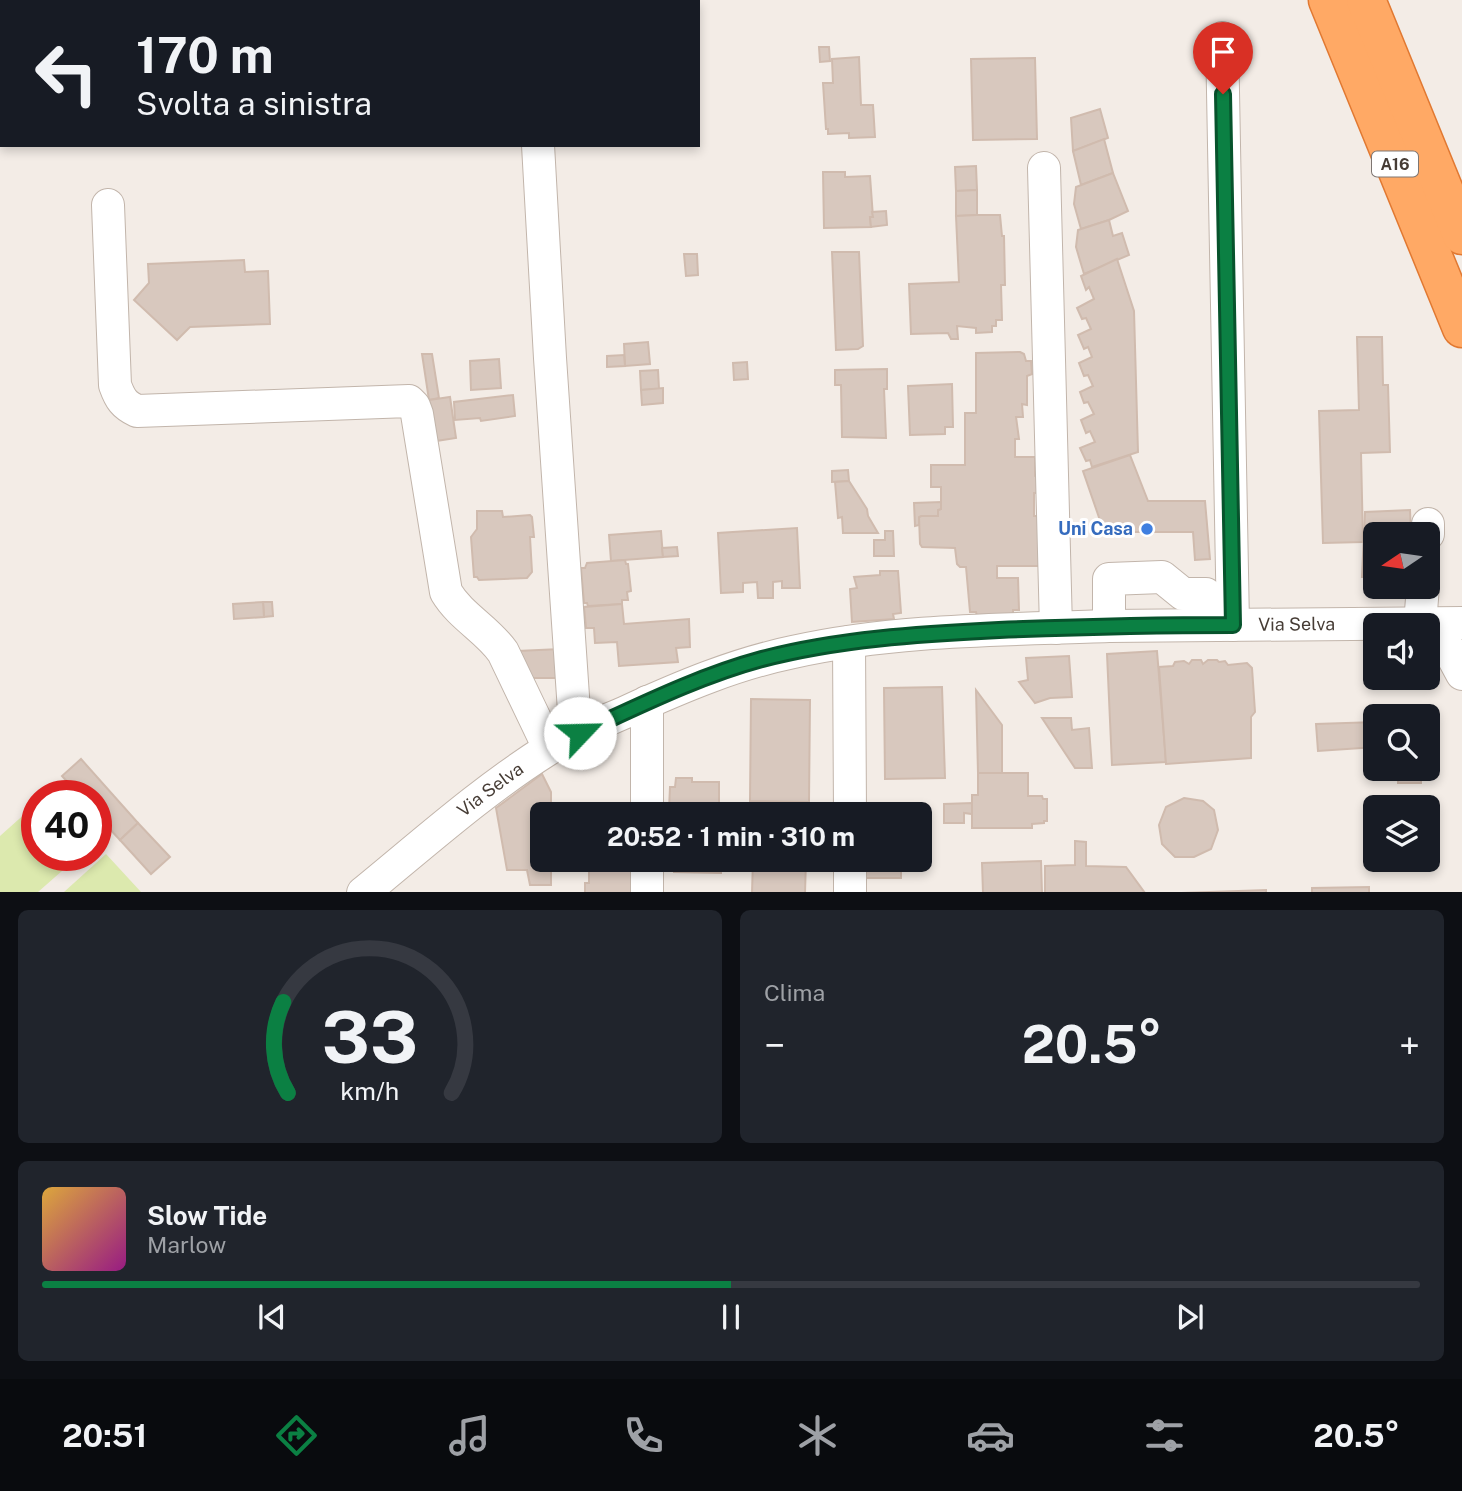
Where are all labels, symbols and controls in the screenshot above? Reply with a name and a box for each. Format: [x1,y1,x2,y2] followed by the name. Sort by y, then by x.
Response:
[1193,22,1253,94] pin
[136,26,274,84] text: 170 m
[21,28,112,119] icon: left
[1204,33,1242,71] icon: arrive
[136,85,372,122] text: Svolta a sinistra
[1372,152,1418,176] road number: A16
[1058,518,1133,539] place label: Uni Casa
[1139,521,1155,537] marker: Uni Casa
[1363,522,1440,598] north arrow
[1363,522,1440,872] map controls
[1258,613,1335,635] street label: Via Selva
[1363,613,1440,690] button: sound
[543,696,617,770] position arrow
[1363,704,1440,781] button: search
[453,758,527,821] street label: Via Selva
[21,780,112,871] speed limit sign: 40
[1363,795,1440,872] button: layers
[607,821,855,852] text: 20:52 · 1 min · 310 m
[764,979,825,1006] text: Clima
[322,994,418,1079] text: 33
[1022,1014,1162,1075] text: 20.5°
[764,1023,785,1068] text: −
[1399,1023,1420,1068] text: +
[341,1075,399,1105] text: km/h
[147,1200,267,1231] text: Slow Tide
[147,1231,226,1258] text: Marlow
[253,1298,291,1336] icon: previous
[712,1298,750,1336] icon: pause
[1171,1298,1209,1336] icon: next
[272,1411,321,1460] icon: directions
[445,1411,494,1460] icon: music
[619,1411,668,1460] icon: phone
[793,1411,842,1460] icon: climate
[966,1411,1015,1460] icon: car
[1140,1411,1189,1460] icon: filters
[62,1417,147,1454] text: 20:51
[1313,1417,1400,1454] text: 20.5°

